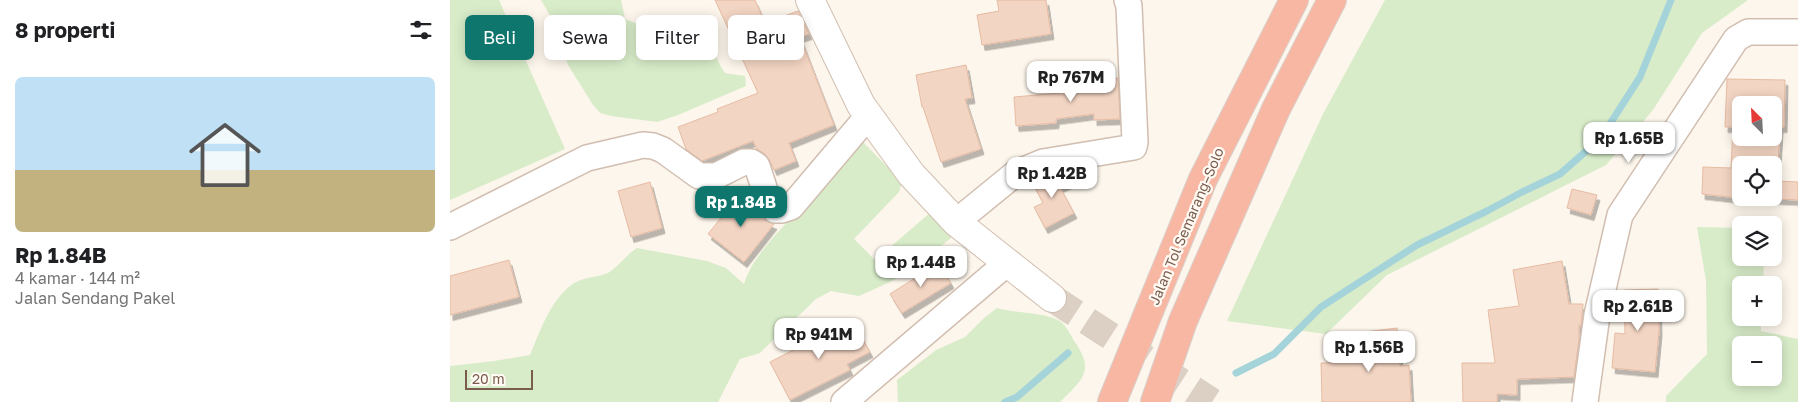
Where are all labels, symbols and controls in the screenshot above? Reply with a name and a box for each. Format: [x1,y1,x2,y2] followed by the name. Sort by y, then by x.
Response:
[465,15,534,60] chip: Beli
[544,15,626,60] chip: Sewa
[636,15,718,60] chip: Filter
[728,15,804,60] chip: Baru
[407,16,435,44] icon: filters
[15,17,115,43] text: 8 properti
[1025,61,1117,103] pin: Rp 767M
[1038,67,1104,87] text: Rp 767M
[1732,96,1782,146] north arrow
[1732,96,1782,386] map controls
[180,110,270,200] icon: home
[1577,121,1681,164] pin: Rp 1.65B
[1594,128,1664,148] text: Rp 1.65B
[1145,145,1227,307] street label: Jalan Tol Semarang–Solo
[1000,156,1104,199] pin: Rp 1.42B
[1732,156,1782,206] button: locate
[1017,163,1087,183] text: Rp 1.42B
[689,186,793,228] pin: Rp 1.84B
[706,192,776,212] text: Rp 1.84B
[1732,216,1782,266] button: layers
[15,242,107,268] text: Rp 1.84B
[869,246,973,288] pin: Rp 1.44B
[886,252,956,272] text: Rp 1.44B
[15,268,140,288] text: 4 kamar · 144 m²
[1732,276,1782,326] button: +
[15,288,175,308] text: Jalan Sendang Pakel
[1586,290,1690,332] pin: Rp 2.61B
[1603,296,1673,316] text: Rp 2.61B
[773,318,865,360] pin: Rp 941M
[785,324,853,344] text: Rp 941M
[1317,330,1421,373] pin: Rp 1.56B
[1732,336,1782,386] button: −
[1334,337,1404,357] text: Rp 1.56B
[465,367,532,390] scale bar
[472,370,505,387] text: 20 m

